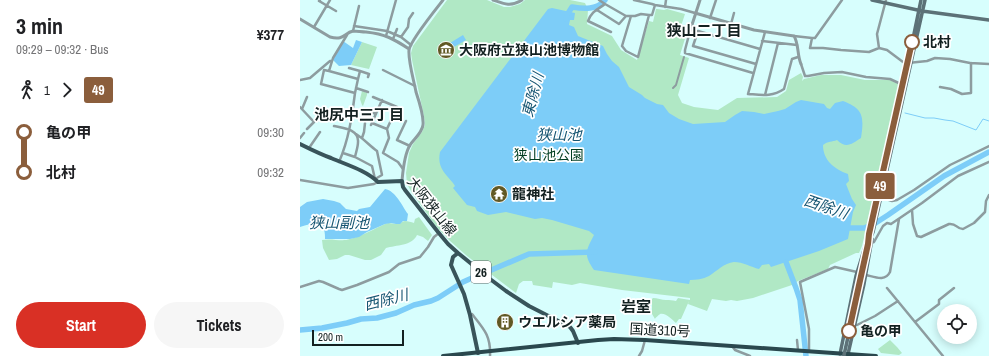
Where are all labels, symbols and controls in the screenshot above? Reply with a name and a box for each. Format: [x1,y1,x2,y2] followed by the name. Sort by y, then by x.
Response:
[16,11,63,41] text: 3 min
[666,20,742,41] district label: 狭山二丁目
[257,24,284,45] text: ¥377
[923,33,951,51] place label: 北村
[904,34,920,50] marker: 北村
[436,40,456,60] museum icon: 大阪府立狭山池博物館
[16,41,108,58] text: 09:29 – 09:32 · Bus
[459,41,599,59] place label: 大阪府立狭山池博物館
[517,68,549,119] water label: 東除川
[16,79,38,101] icon: walk
[56,79,78,101] icon: forward
[92,81,105,99] text: 49
[44,82,50,99] text: 1
[314,104,404,125] district label: 池尻中三丁目
[46,122,91,143] text: 亀の甲
[257,124,284,141] text: 09:30
[536,124,583,145] water label: 狭山池
[514,146,584,164] park label: 狭山池公園
[46,162,76,183] text: 北村
[257,164,284,181] text: 09:32
[403,173,461,239] street label: 大阪狭山線
[862,173,898,199] line badge: 49
[874,177,886,195] text: 49
[489,184,509,204] temple icon: 龍神社
[512,185,554,203] place label: 龍神社
[801,189,853,224] water label: 西除川
[309,212,371,233] water label: 狭山副池
[471,261,491,283] road number: 26
[361,283,412,315] water label: 西除川
[621,296,651,317] district label: 岩室
[16,302,146,348] button: Start
[154,302,284,348] button: Tickets
[937,304,977,344] map controls
[937,304,977,344] button: locate
[495,312,515,332] building icon: ウエルシア薬局
[518,313,616,331] place label: ウエルシア薬局
[629,319,691,341] street label: 国道310号
[860,322,902,340] place label: 亀の甲
[841,323,857,339] marker: 亀の甲
[312,328,404,347] scale bar
[318,330,343,344] text: 200 m

